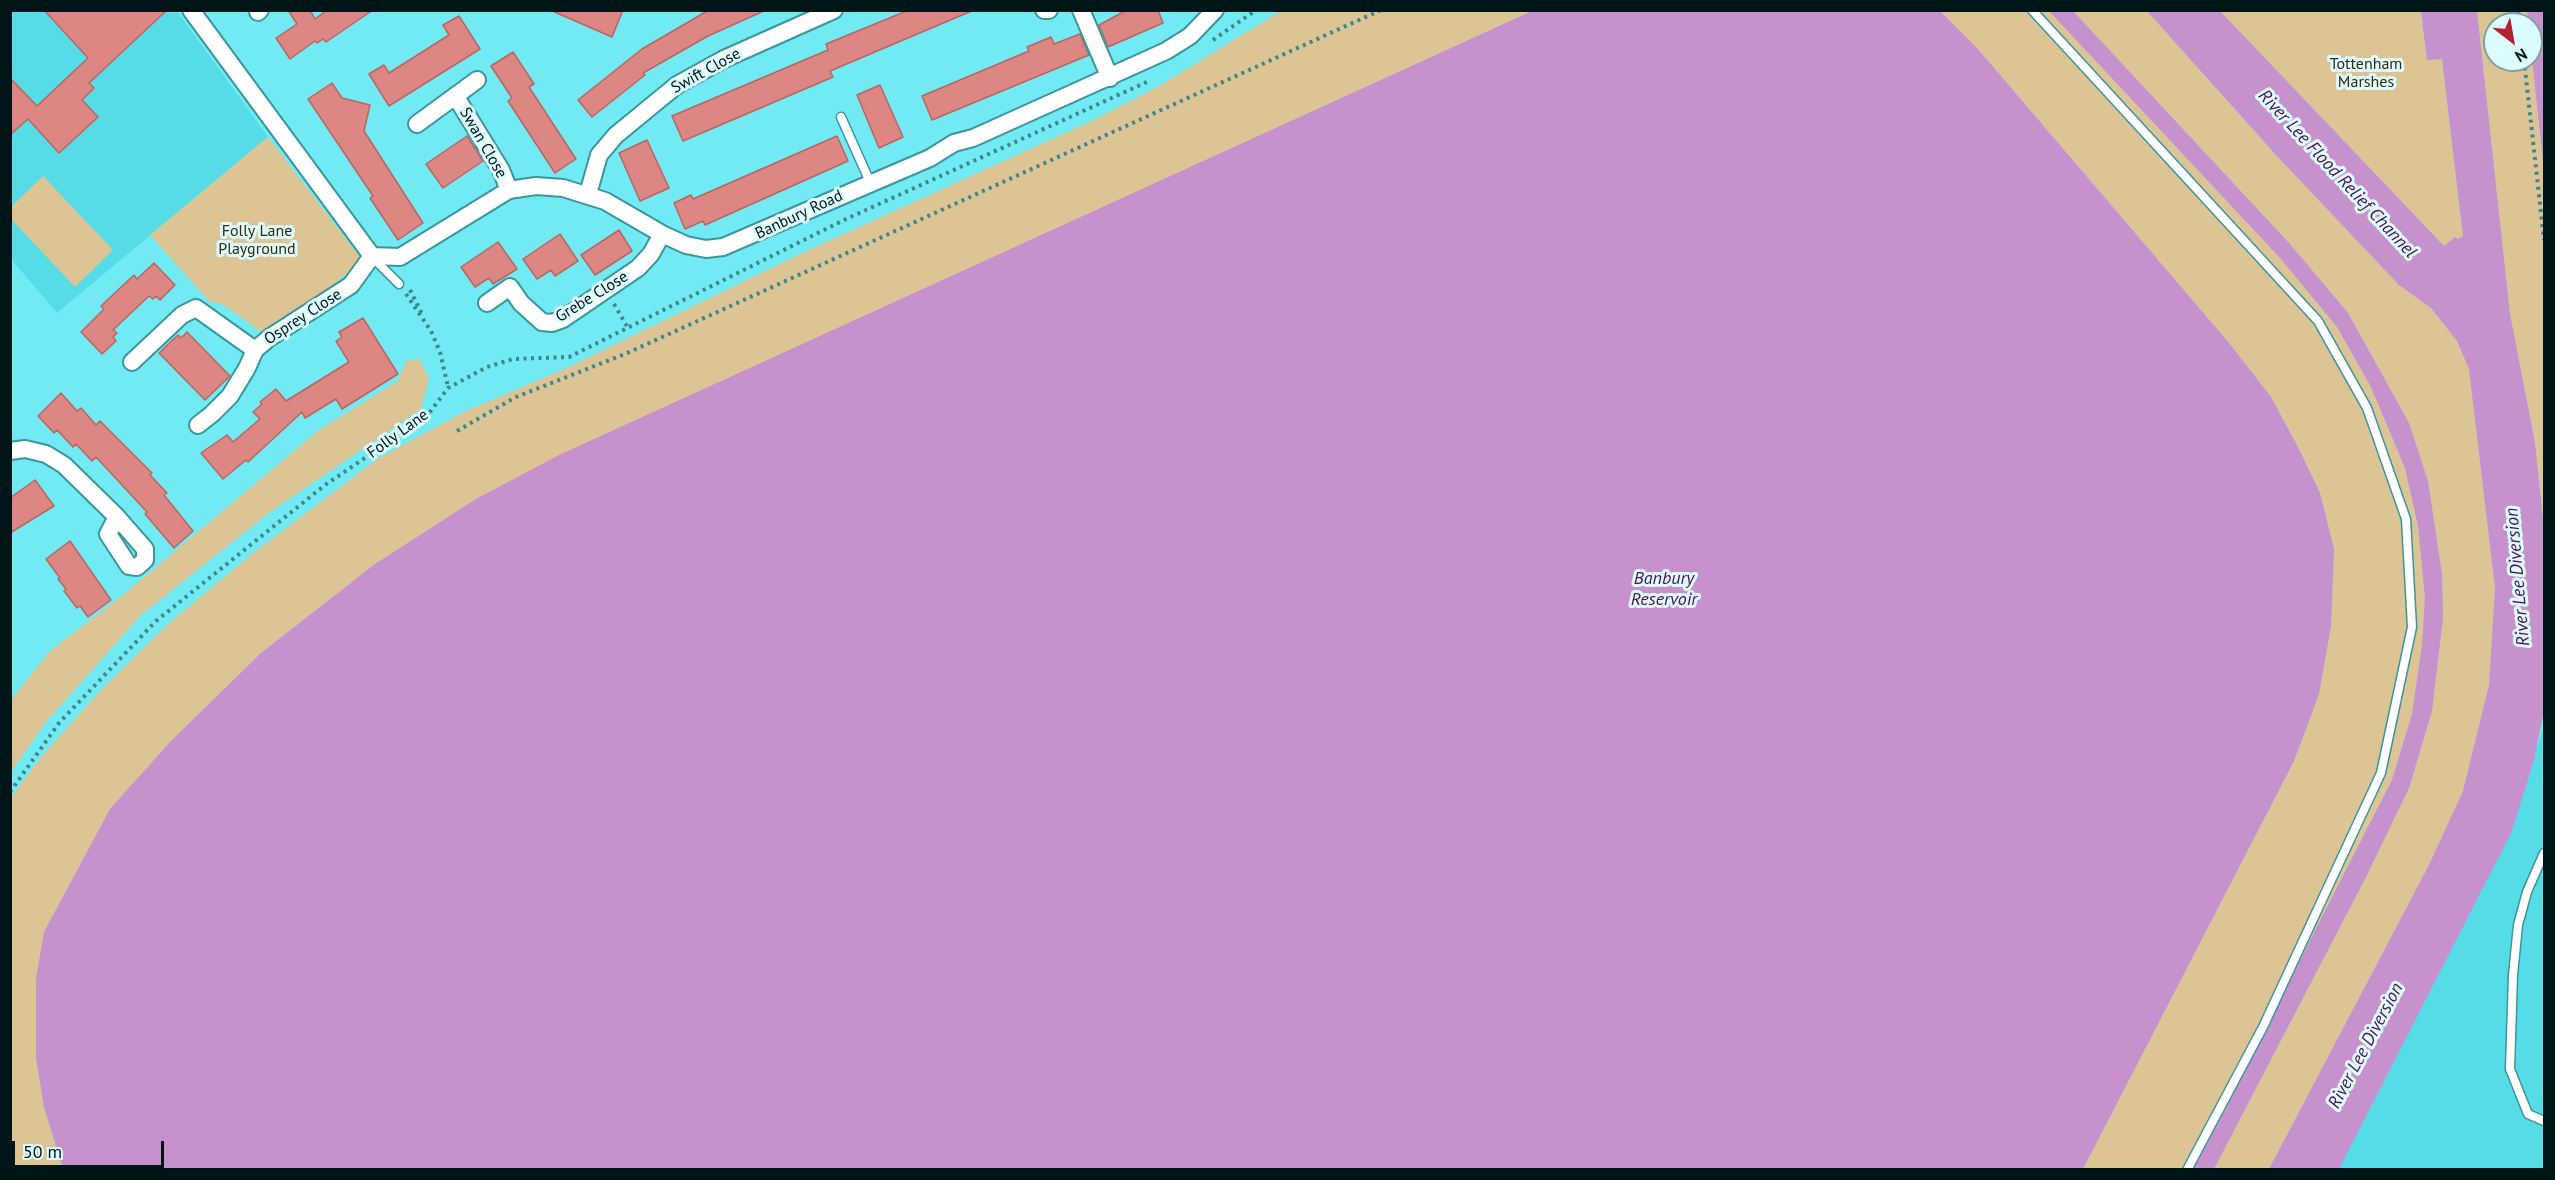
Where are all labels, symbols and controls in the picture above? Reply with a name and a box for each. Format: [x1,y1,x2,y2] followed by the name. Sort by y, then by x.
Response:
[2483,12,2543,72] north arrow
[668,44,744,98] street label: Swift Close
[2512,44,2531,67] text: N
[2330,54,2402,92] park label: Tottenham Marshes
[2253,85,2421,263] water label: River Lee Flood Relief Channel
[455,104,511,182] street label: Swan Close
[752,186,846,244] street label: Banbury Road
[218,221,296,259] park label: Folly Lane Playground
[552,267,632,327] street label: Grebe Close
[261,285,345,349] street label: Osprey Close
[364,405,432,463] street label: Folly Lane
[2501,507,2535,647] water label: River Lee Diversion
[1631,568,1697,610] water label: Banbury Reservoir
[2324,980,2408,1112] water label: River Lee Diversion
[15,1129,166,1167] scale bar
[23,1140,62,1163] text: 50 m

